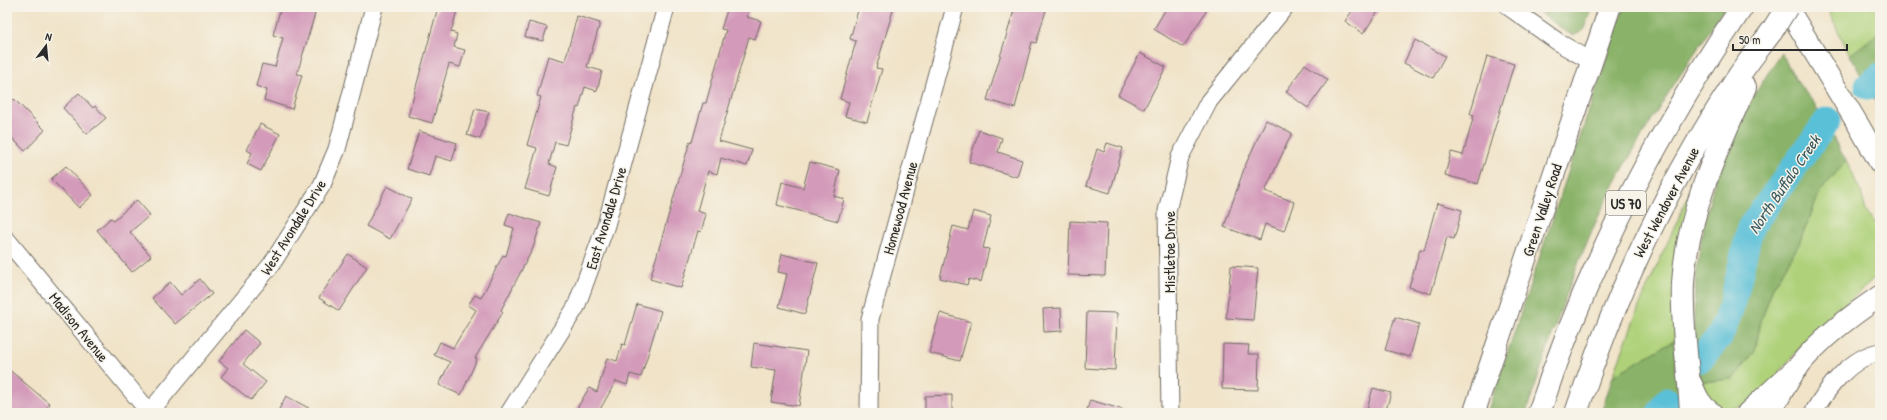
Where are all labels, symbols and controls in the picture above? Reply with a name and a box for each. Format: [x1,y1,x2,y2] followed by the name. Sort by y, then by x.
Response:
[26,26,66,66] north arrow
[1733,26,1847,52] scale bar
[44,29,54,44] text: N
[1739,31,1760,48] text: 50 m
[1743,129,1826,238] water label: North Buffalo Creek
[1628,143,1704,261] street label: West Wendover Avenue
[877,159,923,257] street label: Homewood Avenue
[1517,161,1567,259] street label: Green Valley Road
[580,164,632,272] street label: East Avondale Drive
[255,175,331,279] street label: West Avondale Drive
[1606,191,1646,215] road number: US 70
[1159,211,1180,293] street label: Mistletoe Drive
[44,288,114,366] street label: Madison Avenue

